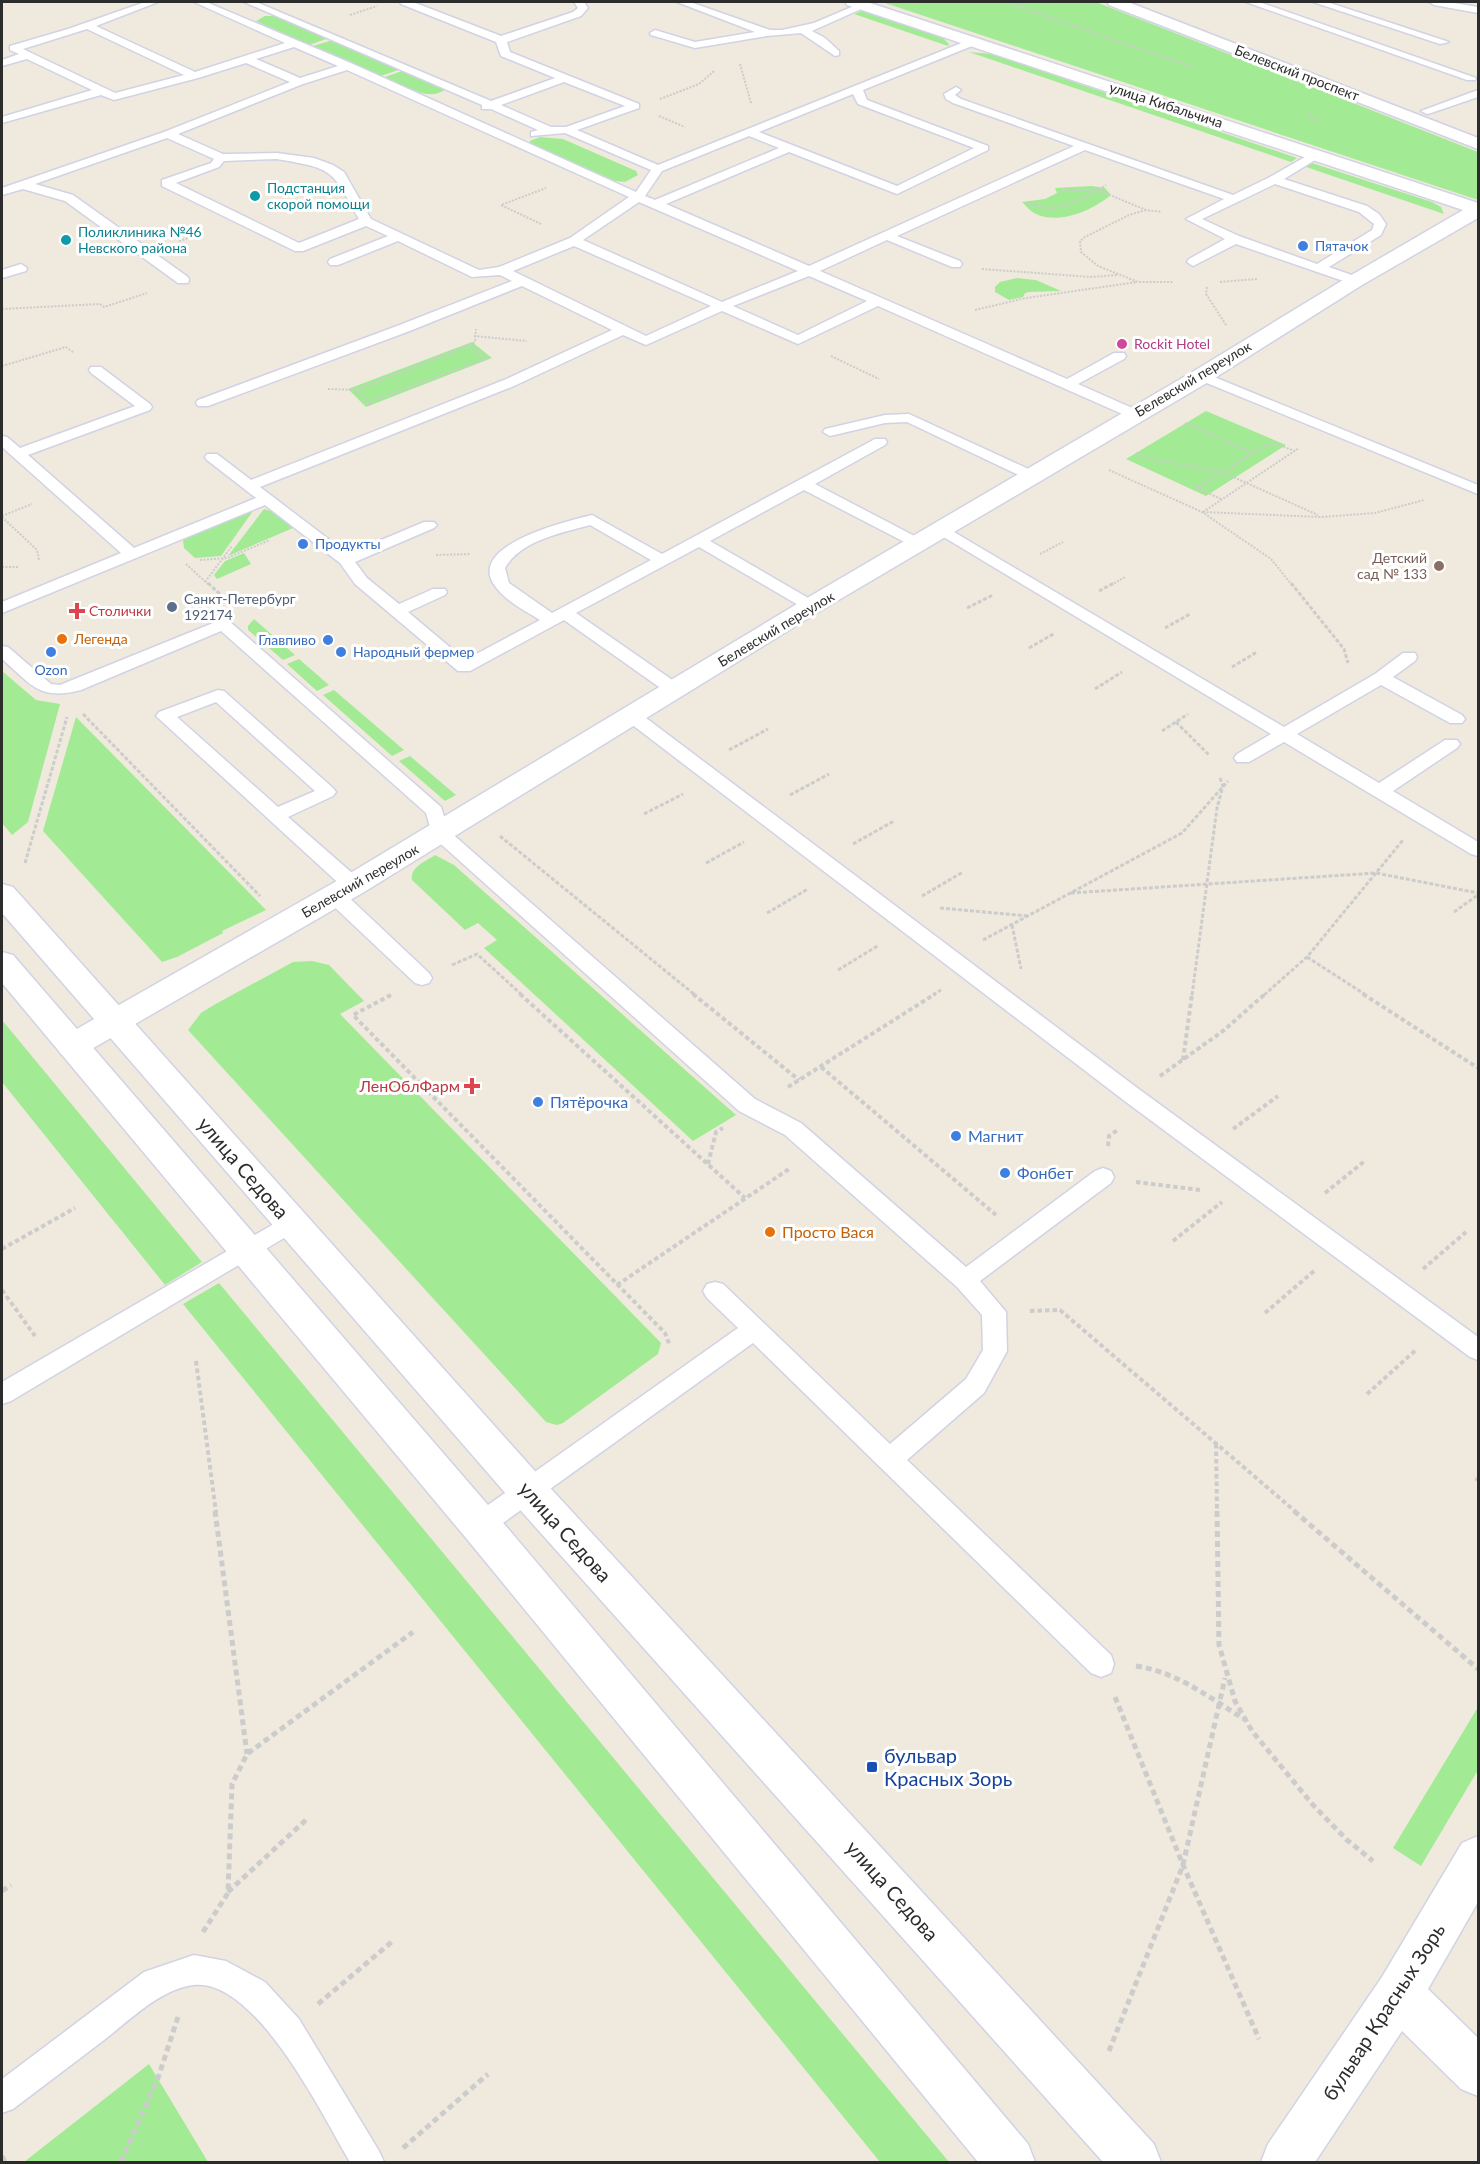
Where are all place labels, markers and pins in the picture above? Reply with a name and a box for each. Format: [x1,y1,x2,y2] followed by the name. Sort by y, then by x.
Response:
[267,179,370,212] place label: Подстанция скорой помощи
[248,189,262,203] marker: Подстанция скорой помощи
[78,223,202,256] place label: Поликлиника №46 Невского района
[59,233,73,247] marker: Поликлиника №46 Невского района
[1315,237,1369,254] place label: Пятачок
[1296,239,1310,253] marker: Пятачок
[1134,335,1210,352] place label: Rockit Hotel
[1115,337,1129,351] marker: Rockit Hotel
[315,535,381,552] place label: Продукты
[296,537,310,551] marker: Продукты
[1357,549,1427,582] place label: Детский сад № 133
[1432,559,1446,573] marker: Детский сад № 133
[184,590,296,623] place label: Санкт-Петербург 192174
[165,600,179,614] marker: Санкт-Петербург 192174
[89,602,151,619] place label: Столички
[70,604,84,618] marker: Столички
[73,630,128,647] place label: Легенда
[258,631,316,648] place label: Главпиво
[55,632,69,646] marker: Легенда
[321,633,335,647] marker: Главпиво
[353,643,475,660] place label: Народный фермер
[44,645,58,659] marker: Ozon
[334,645,348,659] marker: Народный фермер
[35,661,68,678] place label: Ozon
[358,1076,460,1095] place label: ЛенОблФарм
[465,1079,479,1093] marker: ЛенОблФарм
[550,1092,628,1111] place label: Пятёрочка
[531,1095,545,1109] marker: Пятёрочка
[968,1126,1024,1145] place label: Магнит
[949,1129,963,1143] marker: Магнит
[1017,1163,1073,1182] place label: Фонбет
[998,1166,1012,1180] marker: Фонбет
[782,1222,874,1241] place label: Просто Вася
[763,1225,777,1239] marker: Просто Вася
[884,1743,1012,1790] place label: бульвар Красных Зорь
[865,1760,879,1774] marker: бульвар Красных Зорь

